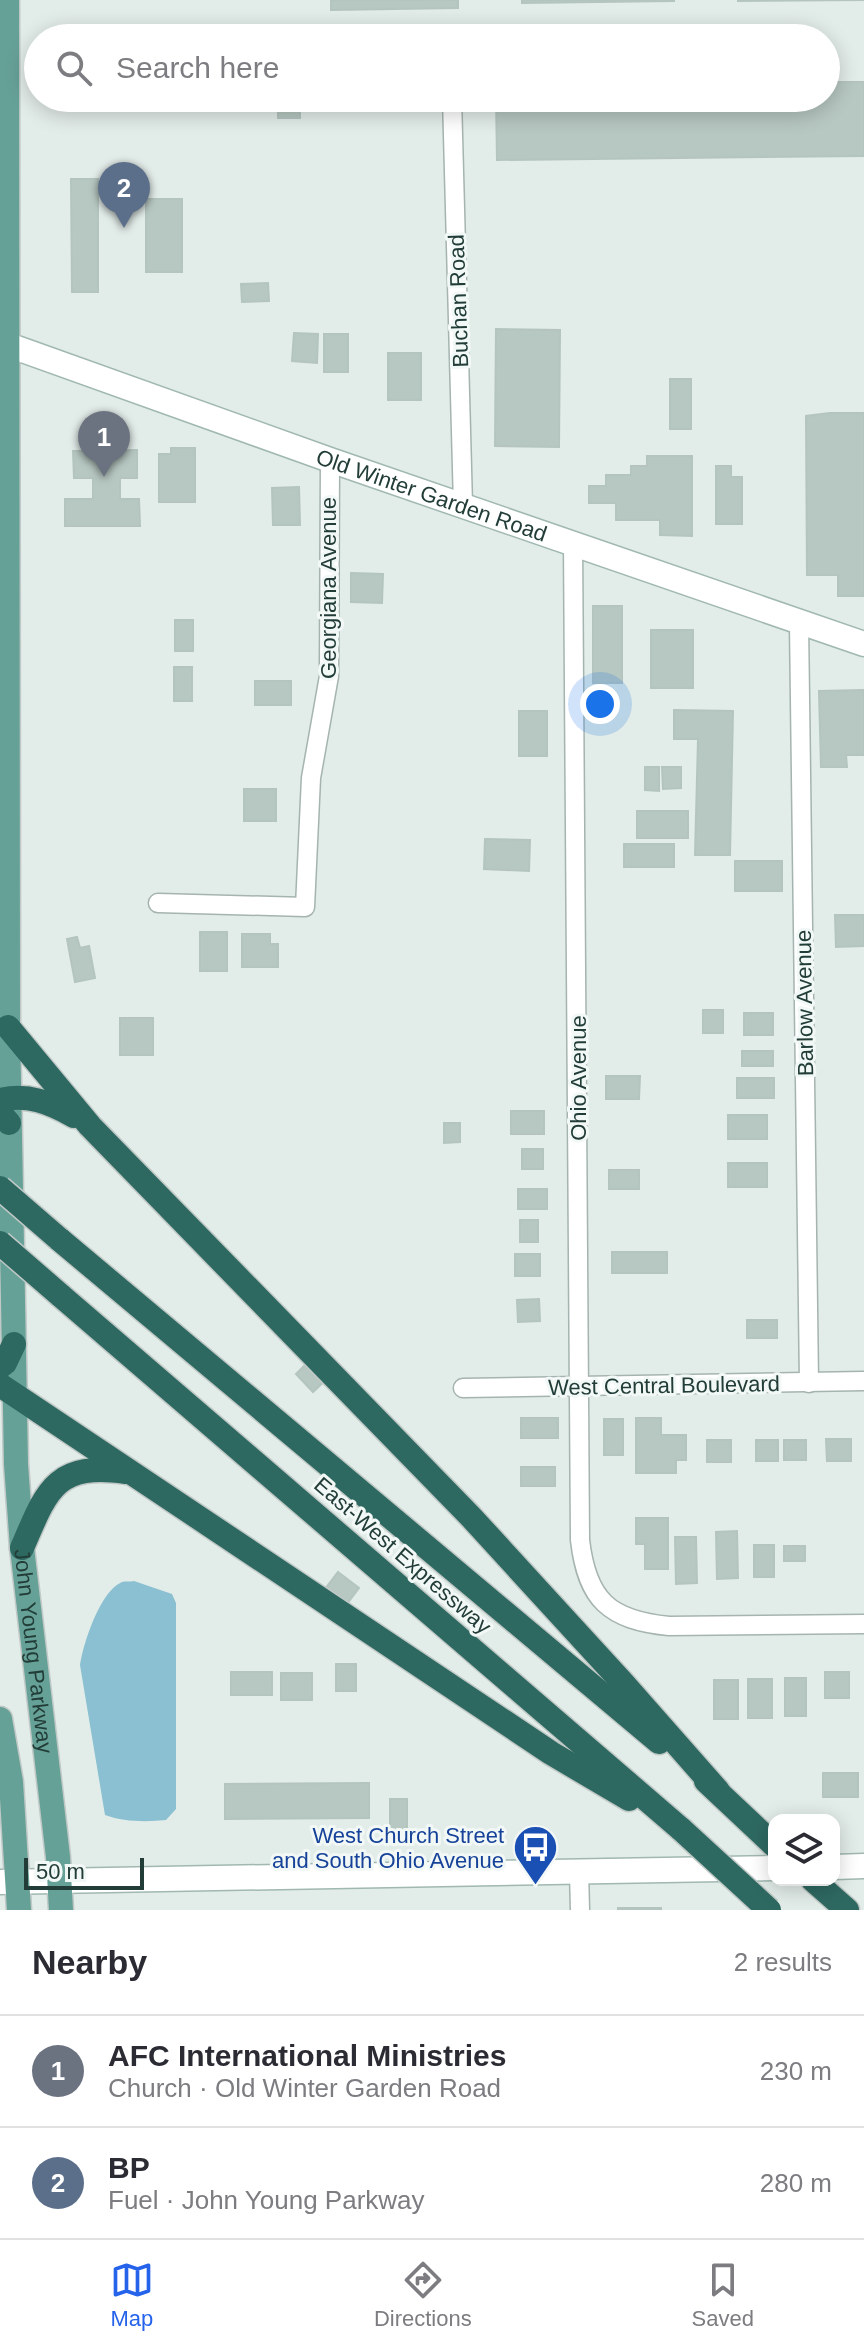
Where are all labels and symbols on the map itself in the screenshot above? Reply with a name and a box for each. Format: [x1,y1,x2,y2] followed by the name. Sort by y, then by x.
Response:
[98,162,150,228] pin: 2
[444,234,473,368] street label: Buchan Road
[78,411,130,477] pin: 1
[313,444,550,547] street label: Old Winter Garden Road
[316,497,341,679] street label: Georgiana Avenue
[580,684,620,724] your location
[791,930,818,1076] street label: Barlow Avenue
[566,1015,591,1141] street label: Ohio Avenue
[548,1371,780,1400] street label: West Central Boulevard
[309,1472,496,1639] street label: East-West Expressway
[9,1547,58,1755] street label: John Young Parkway
[272,1823,504,1873] place label: West Church Street and South Ohio Avenue
[511,1824,559,1887] bus stop icon: West Church Street and South Ohio Avenue
[24,1854,144,1890] scale bar

